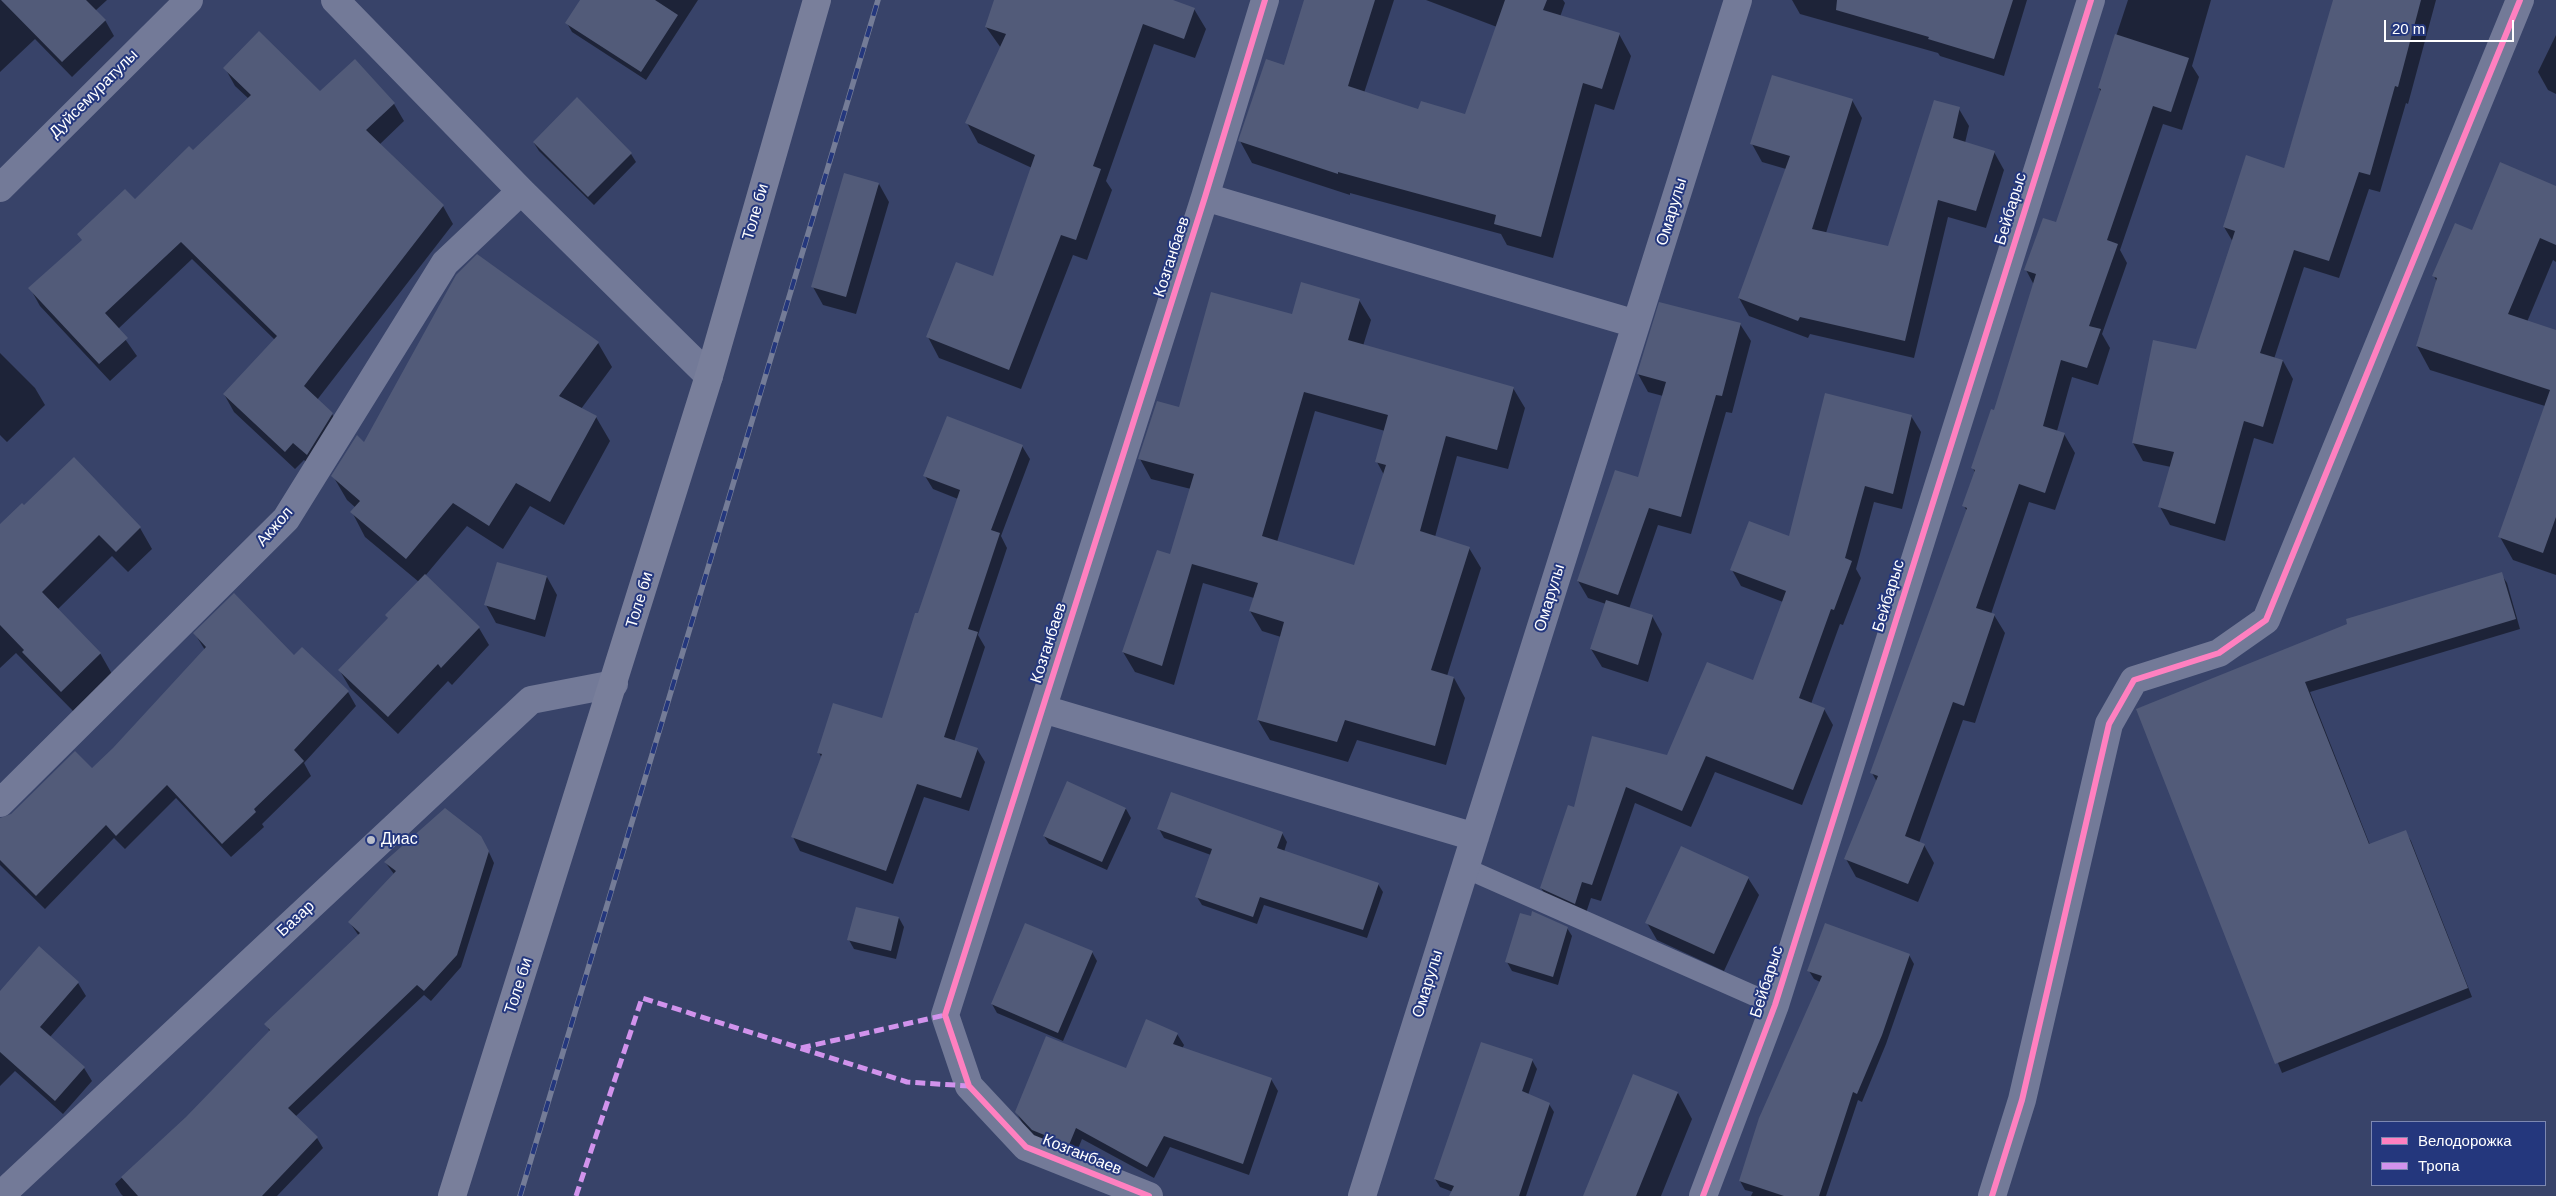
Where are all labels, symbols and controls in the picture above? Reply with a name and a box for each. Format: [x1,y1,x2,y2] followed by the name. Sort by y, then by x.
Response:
[2386,10,2516,42] scale bar
[2392,20,2425,37] text: 20 m
[46,46,142,142] street label: Дуйсемуратулы
[1991,171,2031,247] street label: Бейбарыс
[1653,176,1691,248] street label: Омарулы
[739,182,773,242] street label: Толе би
[1150,214,1194,300] street label: Козганбаев
[253,503,297,551] street label: Акжол
[1869,558,1909,634] street label: Бейбарыс
[1531,562,1569,634] street label: Омарулы
[622,570,658,630] street label: Толе би
[1027,600,1071,686] street label: Козганбаев
[381,830,418,850] place label: Диас
[365,834,377,846] marker: Диас
[273,897,319,941] street label: Базар
[1746,944,1788,1020] street label: Бейбарыс
[1409,948,1447,1020] street label: Омарулы
[501,956,537,1016] street label: Толе би
[2371,1121,2546,1186] legend
[1040,1130,1124,1180] street label: Козганбаев
[2418,1132,2512,1149] text: Велодорожка
[2418,1157,2459,1174] text: Тропа

